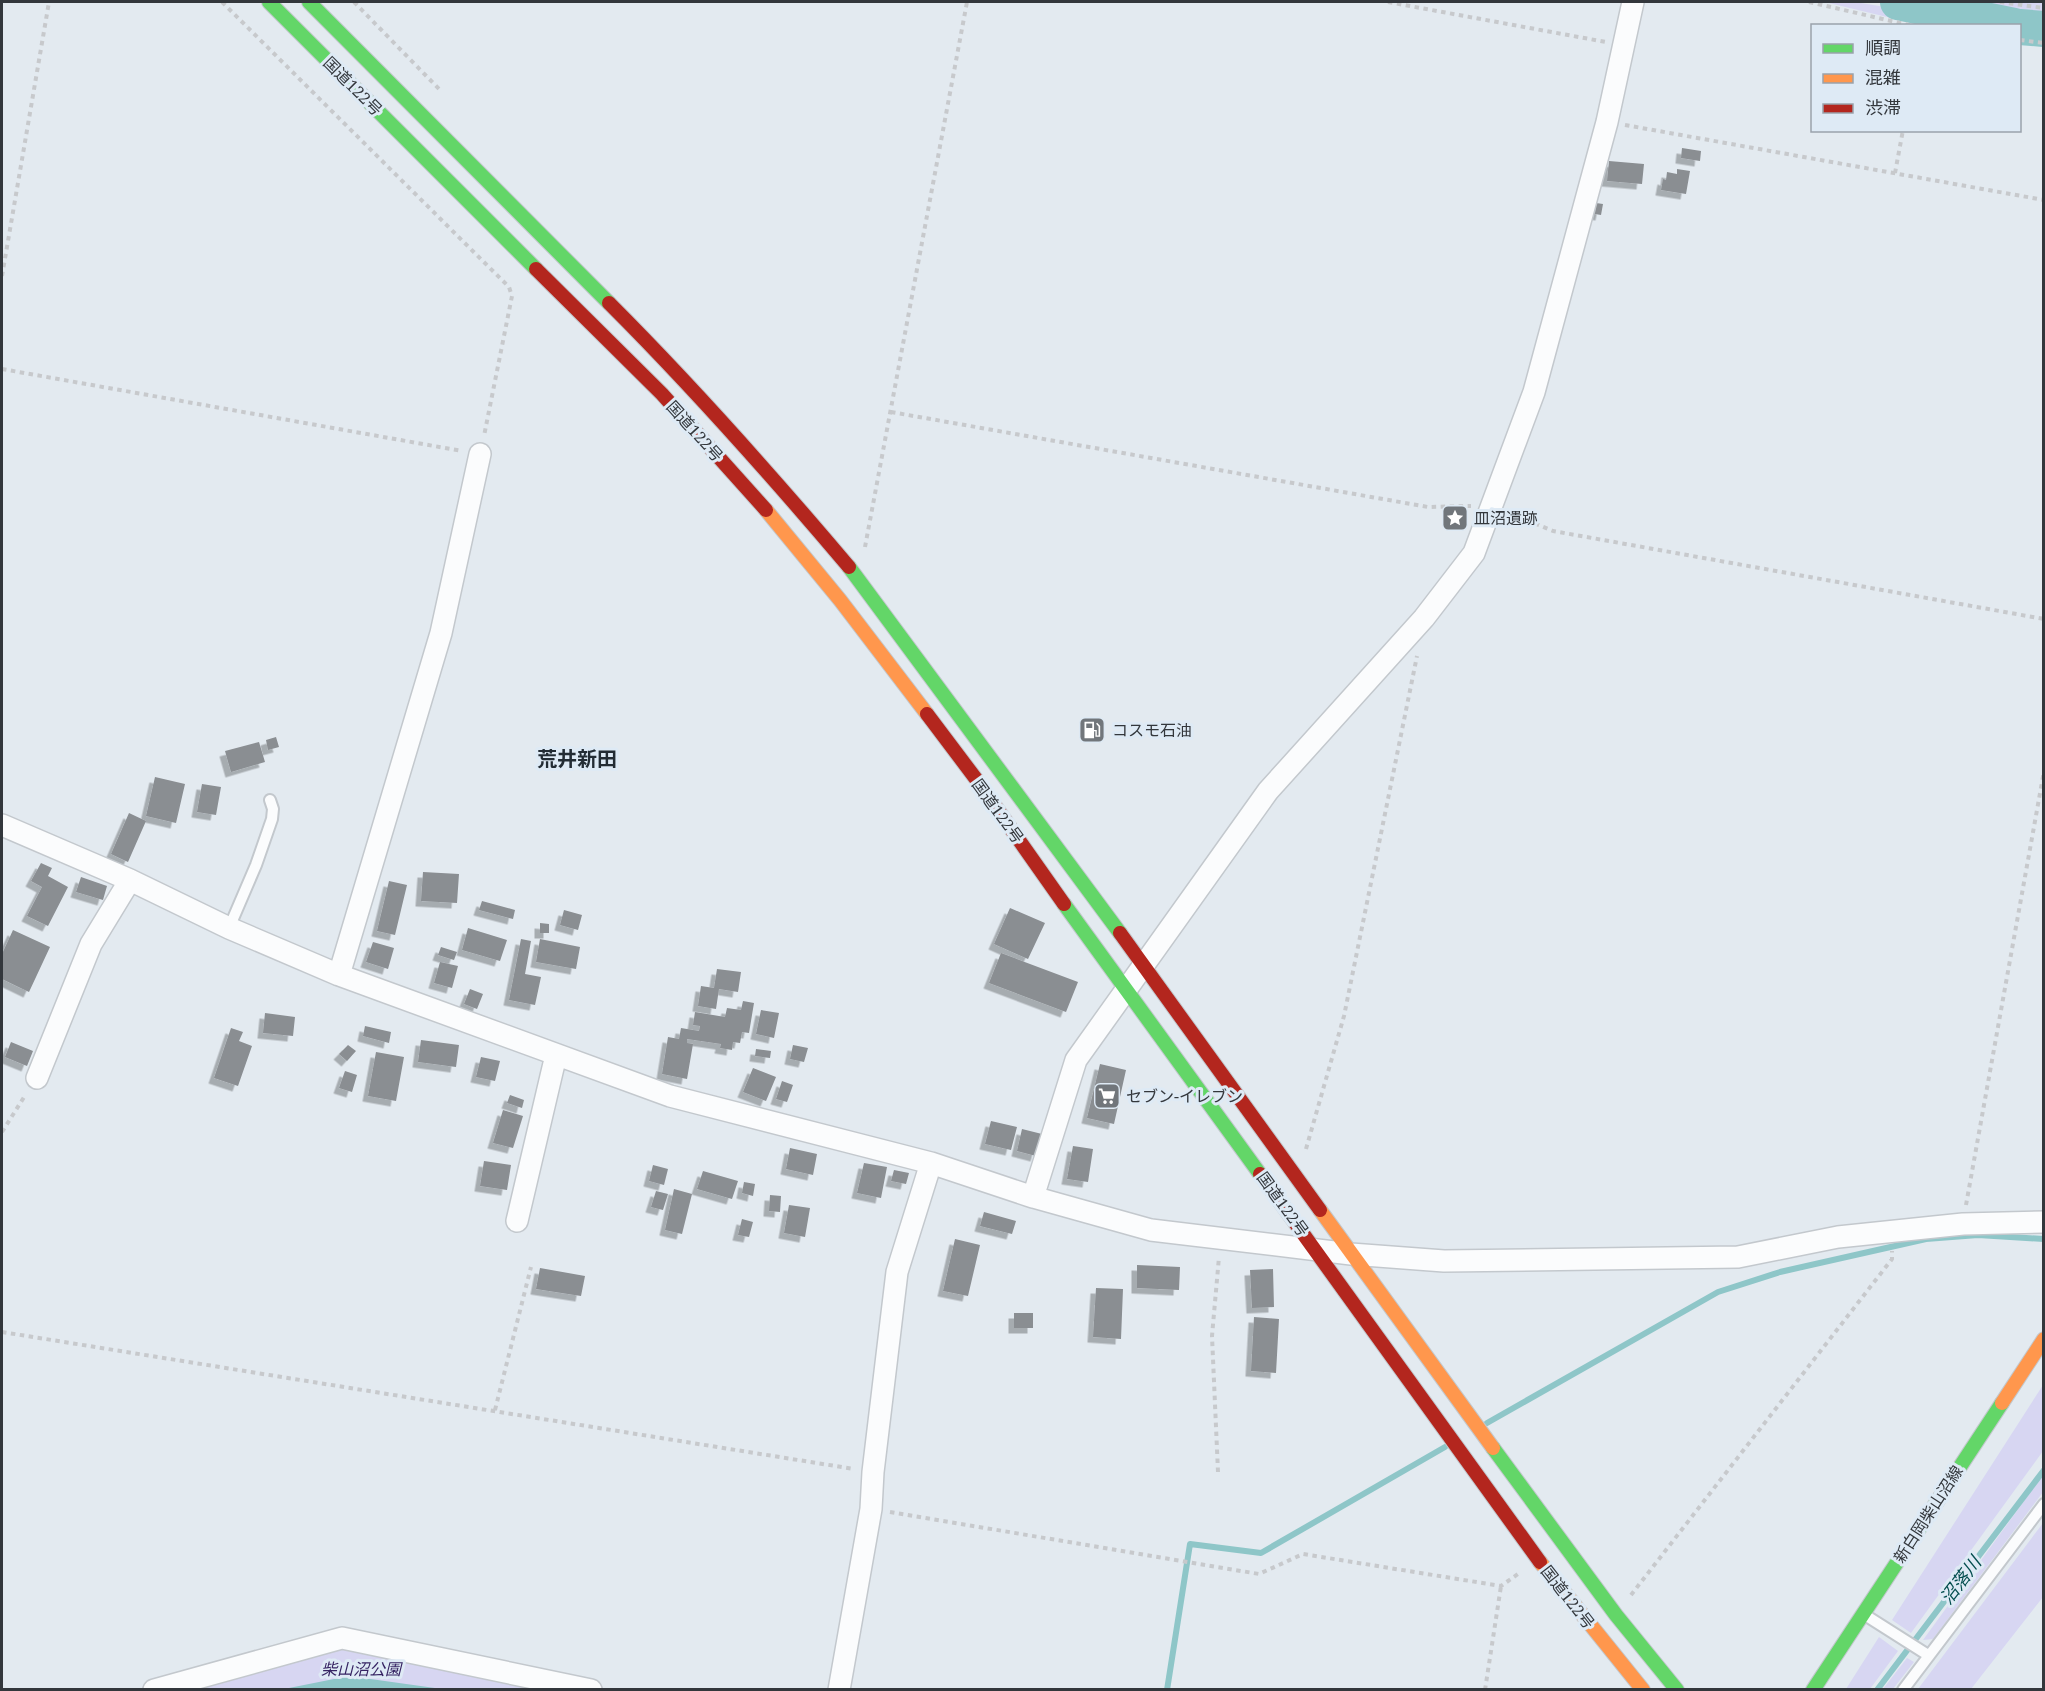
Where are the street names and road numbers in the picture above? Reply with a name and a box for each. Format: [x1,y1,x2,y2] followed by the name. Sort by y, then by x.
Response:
[319,52,387,120] street label: 国道122号
[662,396,728,466] street label: 国道122号
[967,774,1029,848] street label: 国道122号
[1252,1167,1314,1241] street label: 国道122号
[1888,1461,1968,1567] street label: 新白岡柴山沼線
[1536,1561,1600,1633] street label: 国道122号

